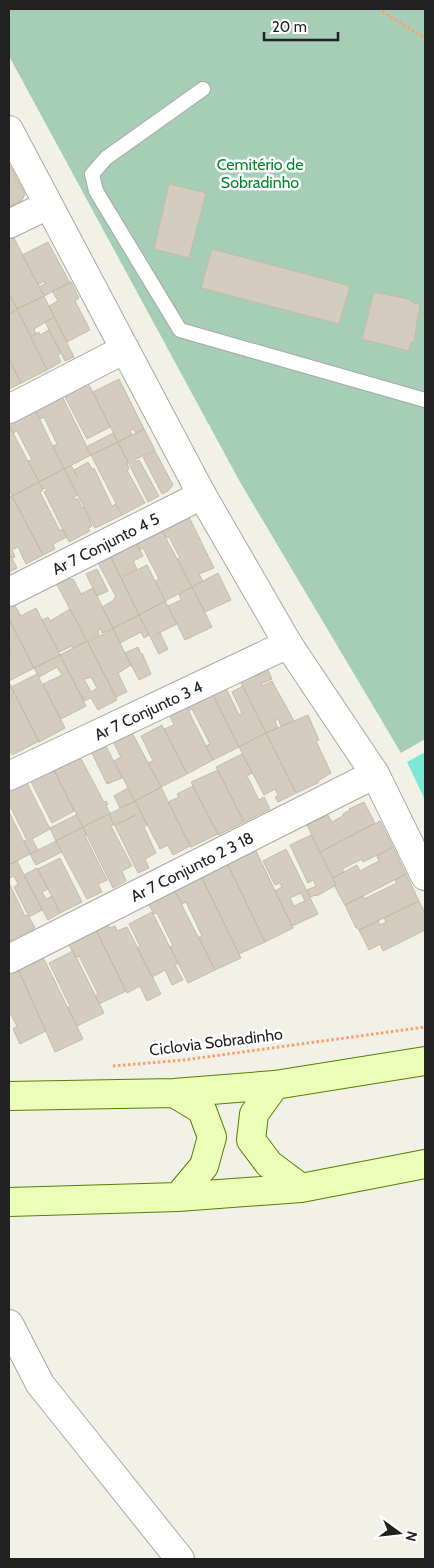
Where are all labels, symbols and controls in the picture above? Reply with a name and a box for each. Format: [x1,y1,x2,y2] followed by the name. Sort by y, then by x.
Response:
[264,10,338,42] scale bar
[272,18,307,36] text: 20 m
[217,155,303,192] park label: Cemitério de Sobradinho
[49,509,162,578] street label: Ar 7 Conjunto 4 5
[91,676,205,744] street label: Ar 7 Conjunto 3 4
[127,828,257,905] street label: Ar 7 Conjunto 2 3 18
[148,1024,284,1060] street label: Ciclovia Sobradinho
[374,1508,424,1558] north arrow
[402,1529,422,1543] text: N

